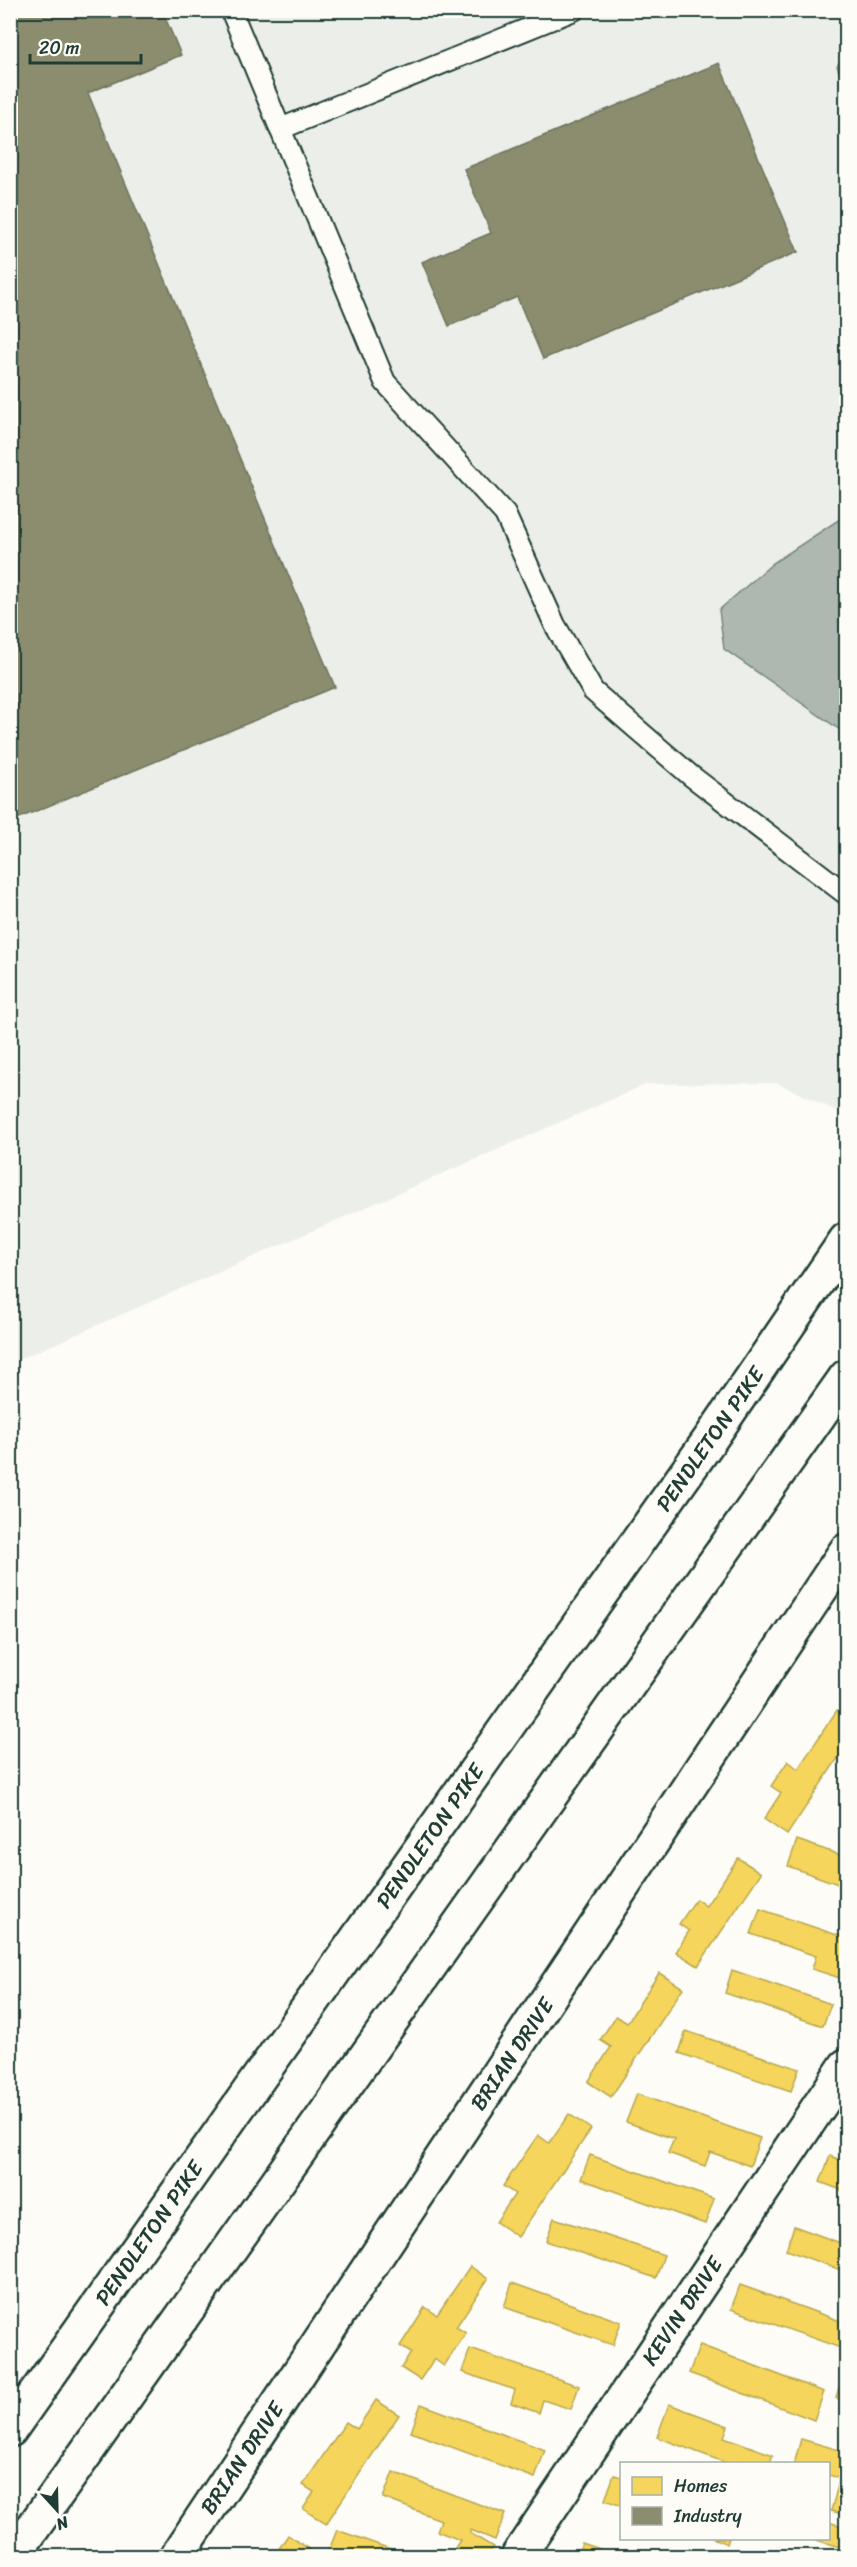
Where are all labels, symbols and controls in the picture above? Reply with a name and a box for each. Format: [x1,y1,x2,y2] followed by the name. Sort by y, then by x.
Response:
[30,27,141,65] scale bar
[39,32,79,64] text: 20 m
[645,1357,776,1520] street label: PENDLETON PIKE
[365,1754,496,1917] street label: PENDLETON PIKE
[459,1988,566,2119] street label: BRIAN DRIVE
[84,2151,215,2314] street label: PENDLETON PIKE
[631,2247,734,2374] street label: KEVIN DRIVE
[189,2392,296,2523] street label: BRIAN DRIVE
[620,2462,830,2540] legend
[674,2470,728,2502] text: Homes
[27,2480,87,2540] north arrow
[673,2500,743,2532] text: Industry
[51,2508,74,2539] text: N

